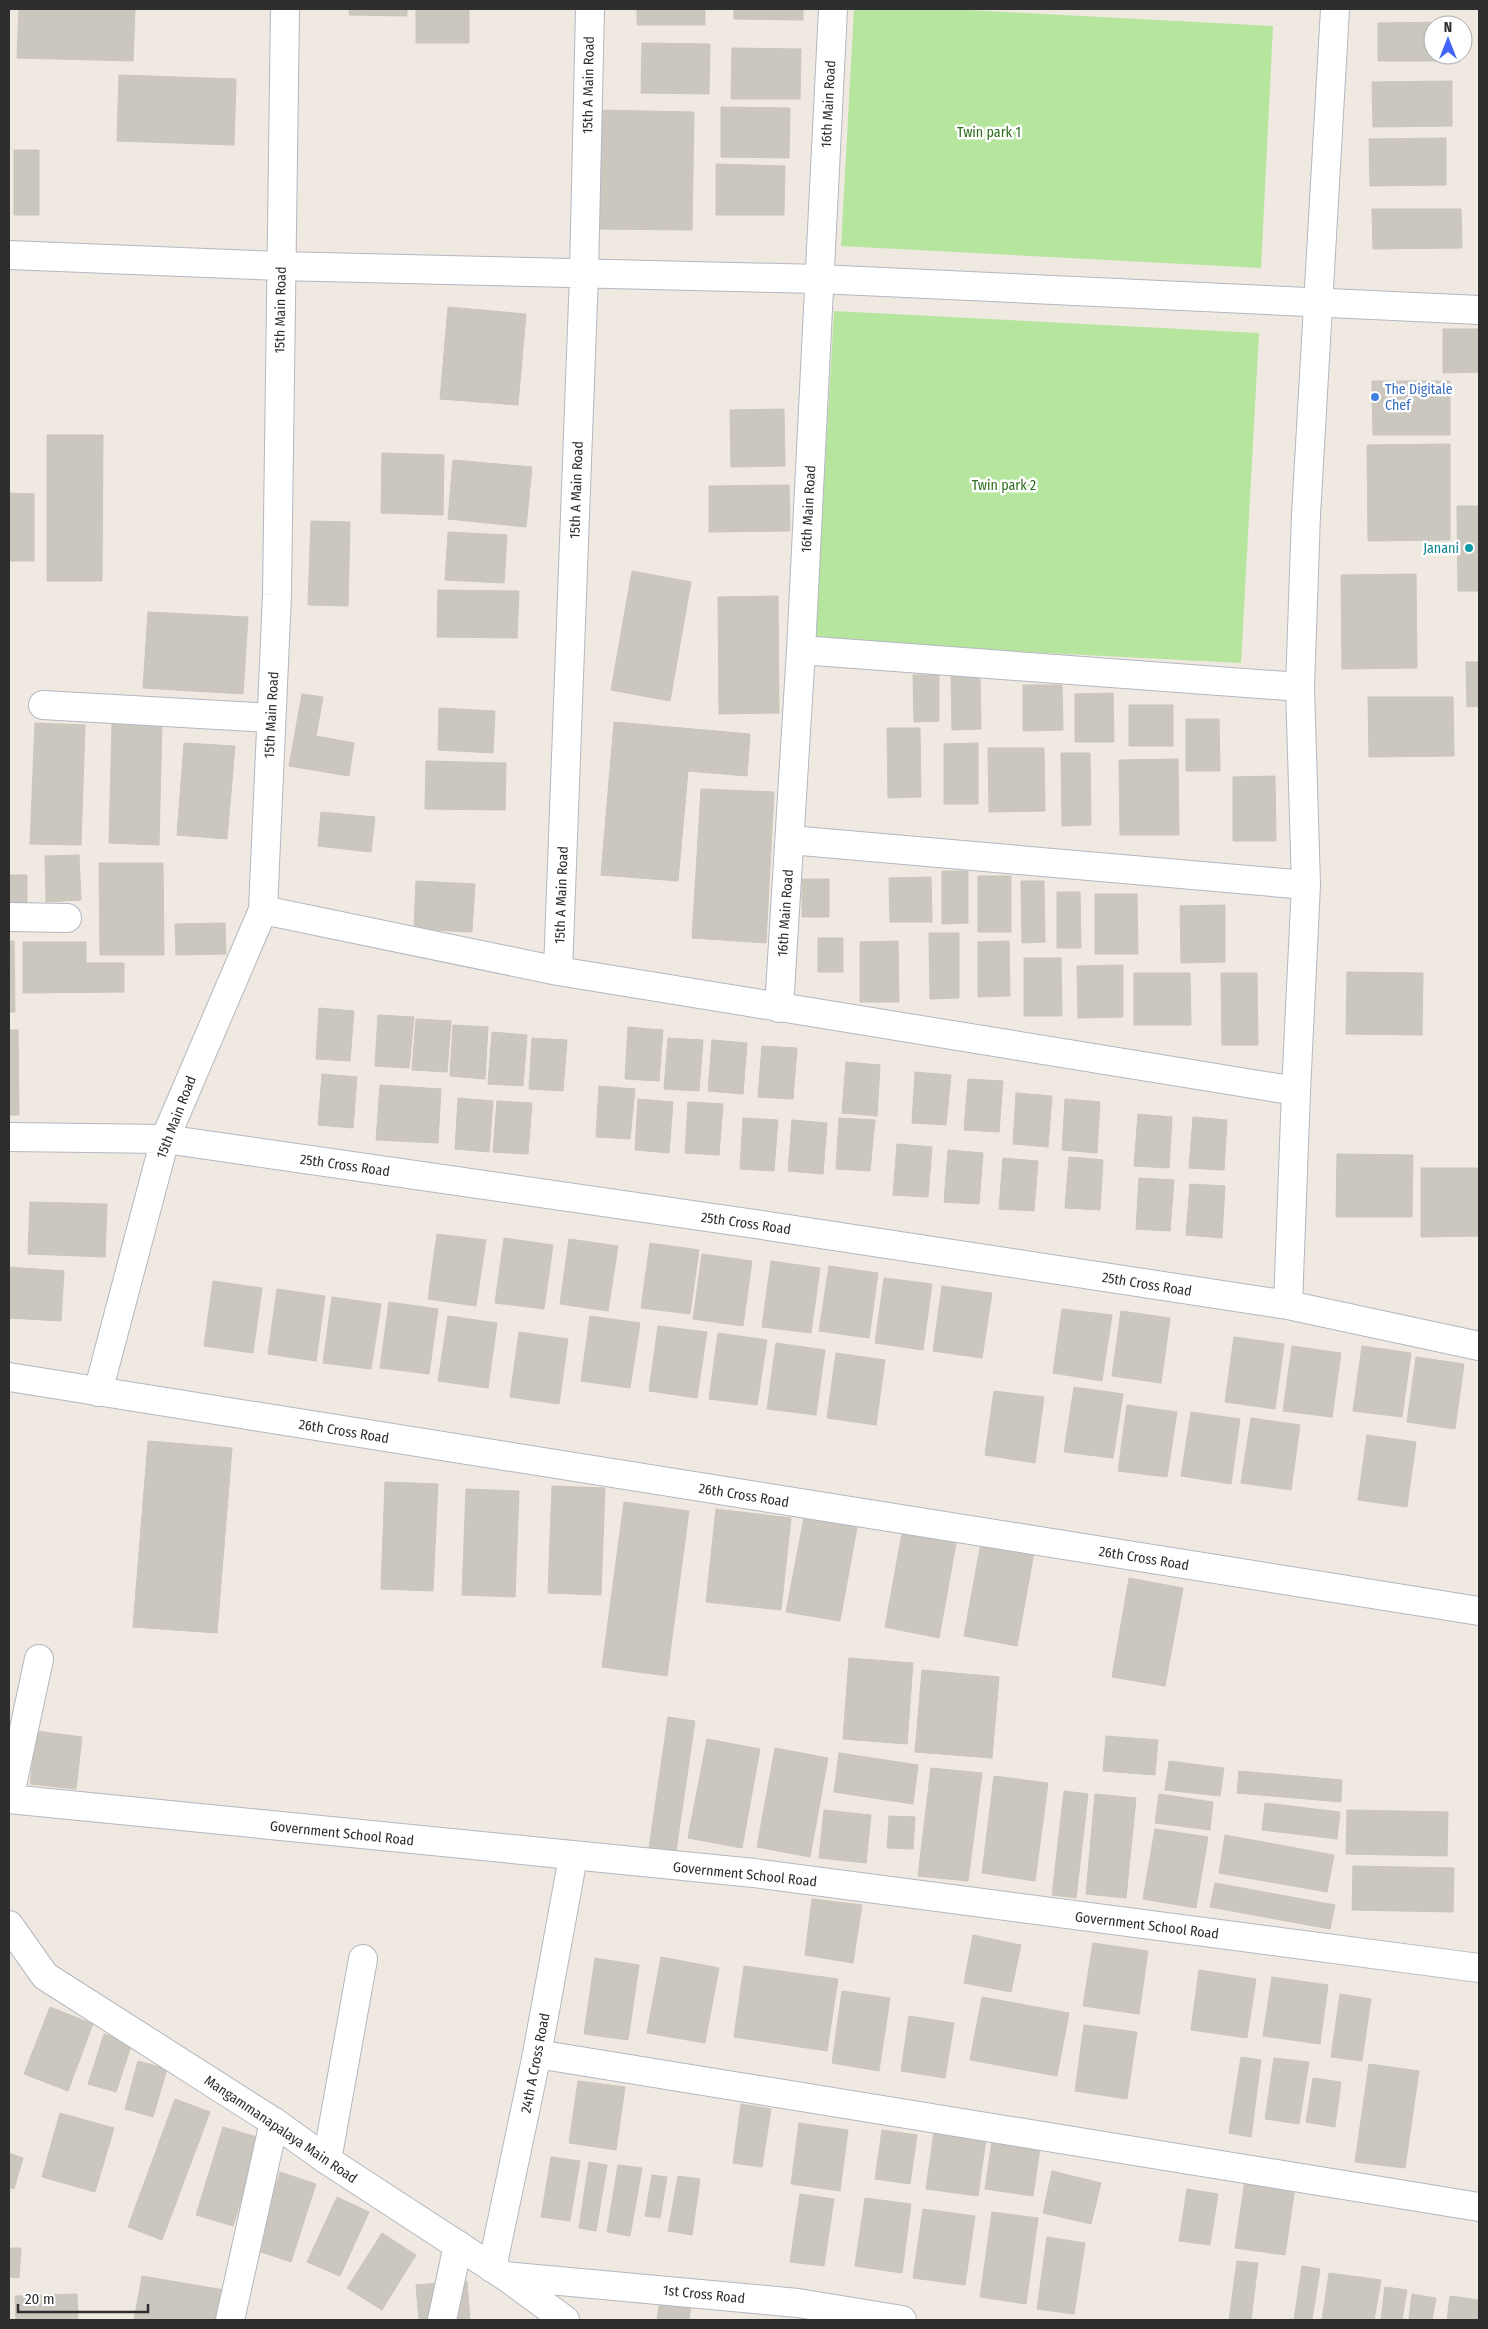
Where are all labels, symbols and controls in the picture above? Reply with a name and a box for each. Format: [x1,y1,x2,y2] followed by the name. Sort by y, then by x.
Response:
[1423,15,1473,65] north arrow
[1444,19,1452,36] text: N
[579,36,598,134] street label: 15th A Main Road
[818,60,839,148] street label: 16th Main Road
[957,124,1021,141] park label: Twin park 1
[271,266,290,354] street label: 15th Main Road
[1385,381,1453,414] place label: The Digitale Chef
[1369,391,1381,403] marker: The Digitale Chef
[566,441,587,539] street label: 15th A Main Road
[798,465,819,553] street label: 16th Main Road
[972,477,1036,494] park label: Twin park 2
[1423,540,1459,557] place label: Janani
[1463,542,1475,554] marker: Janani
[261,671,282,759] street label: 15th Main Road
[551,846,572,944] street label: 15th A Main Road
[774,869,797,957] street label: 16th Main Road
[153,1073,200,1161] street label: 15th Main Road
[299,1151,391,1180] street label: 25th Cross Road
[700,1209,792,1238] street label: 25th Cross Road
[1101,1269,1193,1300] street label: 25th Cross Road
[298,1416,390,1447] street label: 26th Cross Road
[698,1480,790,1511] street label: 26th Cross Road
[1098,1543,1190,1574] street label: 26th Cross Road
[269,1817,415,1850] street label: Government School Road
[672,1858,818,1891] street label: Government School Road
[1074,1908,1220,1943] street label: Government School Road
[517,2012,554,2115] street label: 24th A Cross Road
[201,2072,360,2187] street label: Mangammanapalaya Main Road
[18,2282,148,2314] scale bar
[662,2282,746,2307] street label: 1st Cross Road
[25,2290,55,2308] text: 20 m

